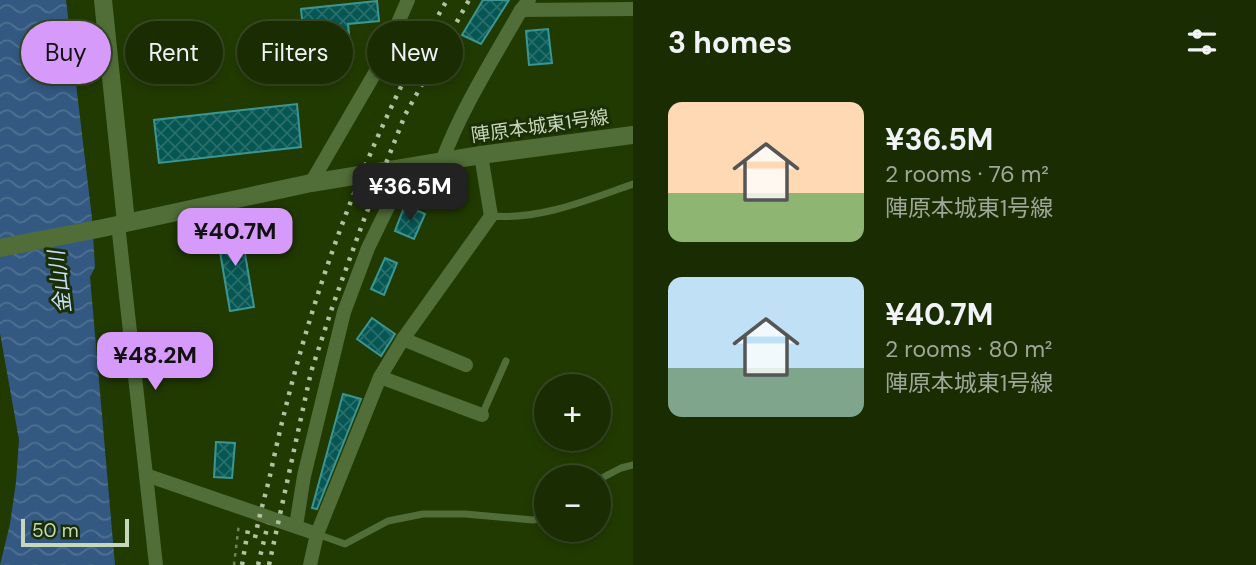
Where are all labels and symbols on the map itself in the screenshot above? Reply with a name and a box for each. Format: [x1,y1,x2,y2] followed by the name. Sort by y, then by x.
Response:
[469,104,611,148] street label: 陣原本城東1号線
[353,164,467,223] pin: ¥36.5M
[178,208,292,268] pin: ¥40.7M
[42,247,78,315] water label: 金山川
[98,332,212,392] pin: ¥48.2M
[21,516,130,548] scale bar

